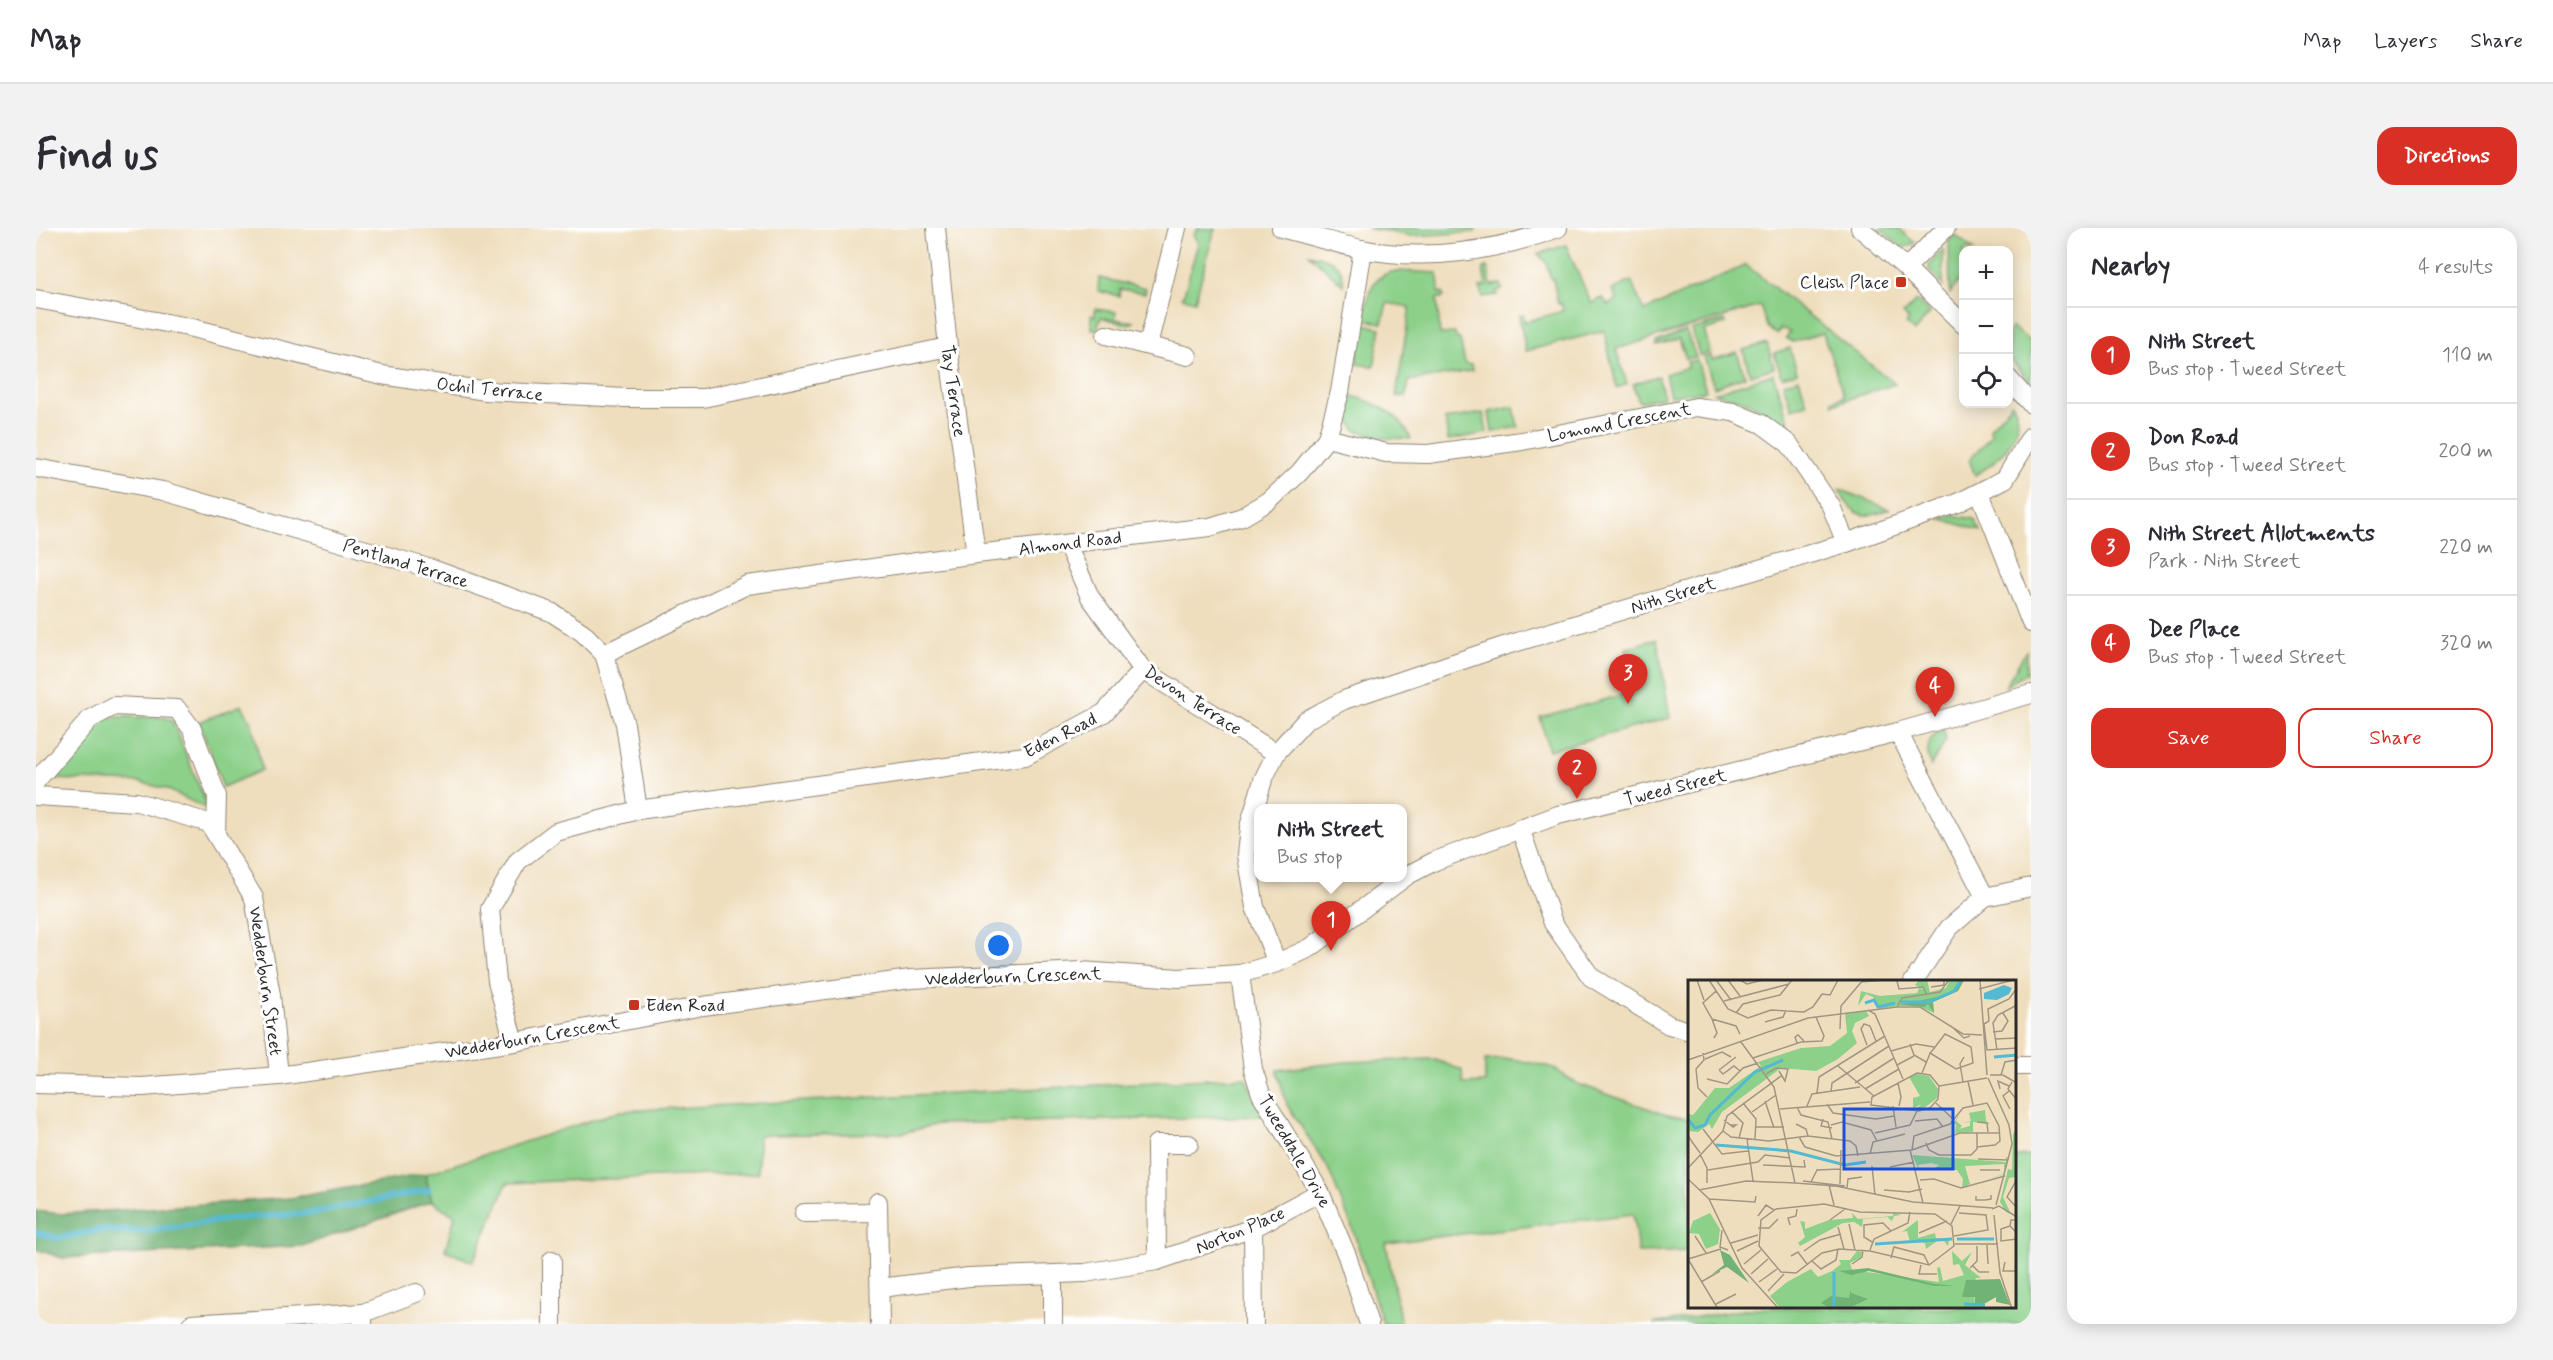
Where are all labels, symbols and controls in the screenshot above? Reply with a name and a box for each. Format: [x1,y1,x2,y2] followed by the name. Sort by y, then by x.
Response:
[30,23,81,60] text: Map
[2303,27,2341,55] text: Map
[2374,27,2437,55] text: Layers
[2470,27,2523,55] text: Share
[2377,127,2517,185] button: Directions
[36,129,158,184] text: Find us
[1959,246,2013,408] map controls
[1959,246,2013,300] button: +
[2091,250,2170,284] text: Nearby
[2418,254,2493,281] text: 4 results
[1800,271,1889,295] place label: Cleish Place
[1894,275,1908,289] marker: Cleish Place
[1959,300,2013,354] button: −
[2148,328,2255,356] text: Nith Street
[2106,342,2115,369] text: 1
[2442,342,2493,369] text: 110 m
[935,344,971,439] street label: Tay Terrace
[1959,354,2013,408] button: locate
[2148,356,2346,383] text: Bus stop · Tweed Street
[435,372,545,408] street label: Ochil Terrace
[1545,397,1693,449] street label: Lomond Crescent
[2148,424,2238,452] text: Don Road
[2106,438,2115,465] text: 2
[2438,438,2493,465] text: 200 m
[2148,452,2346,479] text: Bus stop · Tweed Street
[2148,520,2375,548] text: Nith Street Allotments
[1017,526,1123,562] street label: Almond Road
[340,533,471,594] street label: Pentland Terrace
[2106,534,2115,561] text: 3
[2439,534,2493,561] text: 220 m
[2148,548,2301,575] text: Park · Nith Street
[1628,572,1719,620] street label: Nith Street
[2148,616,2240,644] text: Dee Place
[2105,630,2116,657] text: 4
[2440,630,2493,657] text: 320 m
[2148,644,2346,671] text: Bus stop · Tweed Street
[1608,654,1648,704] pin: 3
[1139,660,1246,741] street label: Devon Terrace
[1916,668,1954,717] pin: 4
[1020,707,1101,764] street label: Eden Road
[2091,708,2286,768] button: Save
[2298,708,2493,768] button: Share
[1558,750,1596,799] pin: 2
[1621,764,1729,812] street label: Tweed Street
[1254,804,1407,882] popup
[1277,816,1384,844] text: Nith Street
[1277,844,1343,871] text: Bus stop
[1312,902,1350,951] pin: 1
[243,905,287,1057] street label: Wedderburn Street
[984,931,1013,960] your location
[924,962,1102,992] street label: Wedderburn Crescent
[1688,980,2016,1309] inset map
[646,994,725,1018] place label: Eden Road
[627,998,641,1012] marker: Eden Road
[443,1011,622,1065] street label: Wedderburn Crescent
[1252,1090,1336,1213] street label: Tweeddale Drive
[1192,1201,1289,1261] street label: Norton Place

